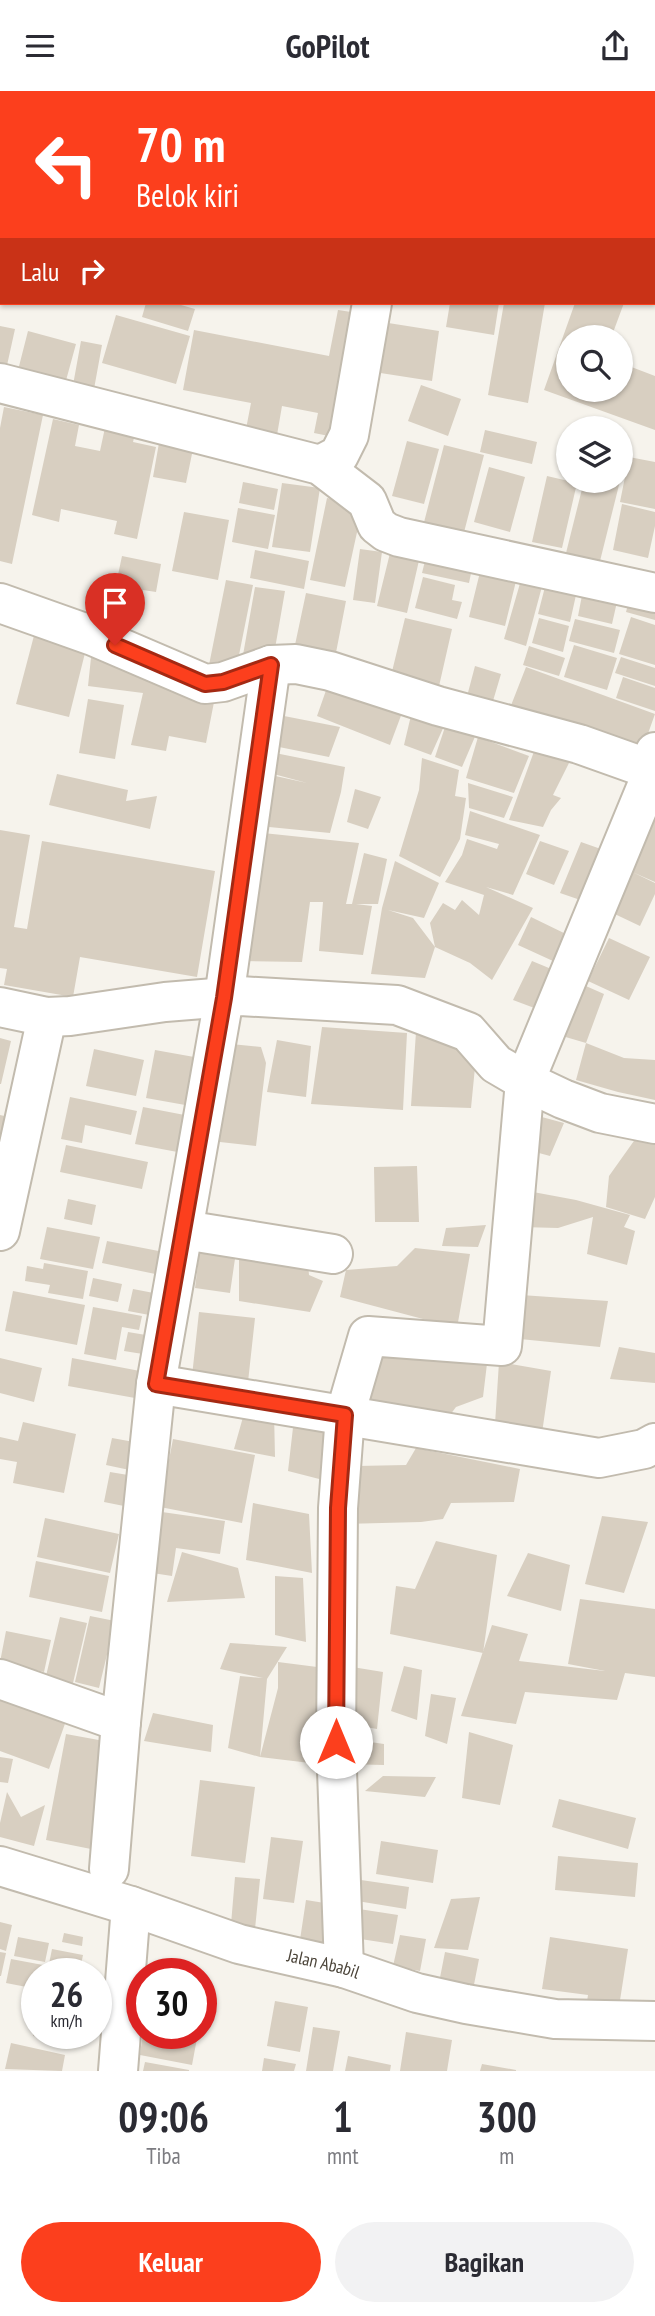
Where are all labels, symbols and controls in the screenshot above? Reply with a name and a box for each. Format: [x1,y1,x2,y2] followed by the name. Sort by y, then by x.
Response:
[285,25,370,67] text: GoPilot
[21,27,59,65] icon: menu
[596,27,634,65] icon: share
[136,112,225,176] text: 70 m
[21,119,112,210] icon: left
[136,174,239,216] text: Belok kiri
[73,252,111,290] icon: right
[21,255,59,288] text: Lalu
[556,325,633,493] map controls
[556,325,633,402] button: search
[556,416,633,493] button: layers
[85,573,145,645] pin
[96,584,134,622] icon: arrive
[299,1705,373,1779] position arrow
[284,1943,363,1984] street label: Jalan Ababil
[126,1958,217,2049] speed limit sign: 30
[50,1971,83,2017] text: 26
[51,2009,82,2032] text: km/h
[118,2089,209,2144] text: 09:06
[333,2089,353,2144] text: 1
[477,2089,537,2144] text: 300
[146,2141,181,2170] text: Tiba
[327,2141,359,2170] text: mnt
[499,2141,514,2170] text: m
[21,2222,321,2302] button: Keluar
[335,2222,634,2302] button: Bagikan

